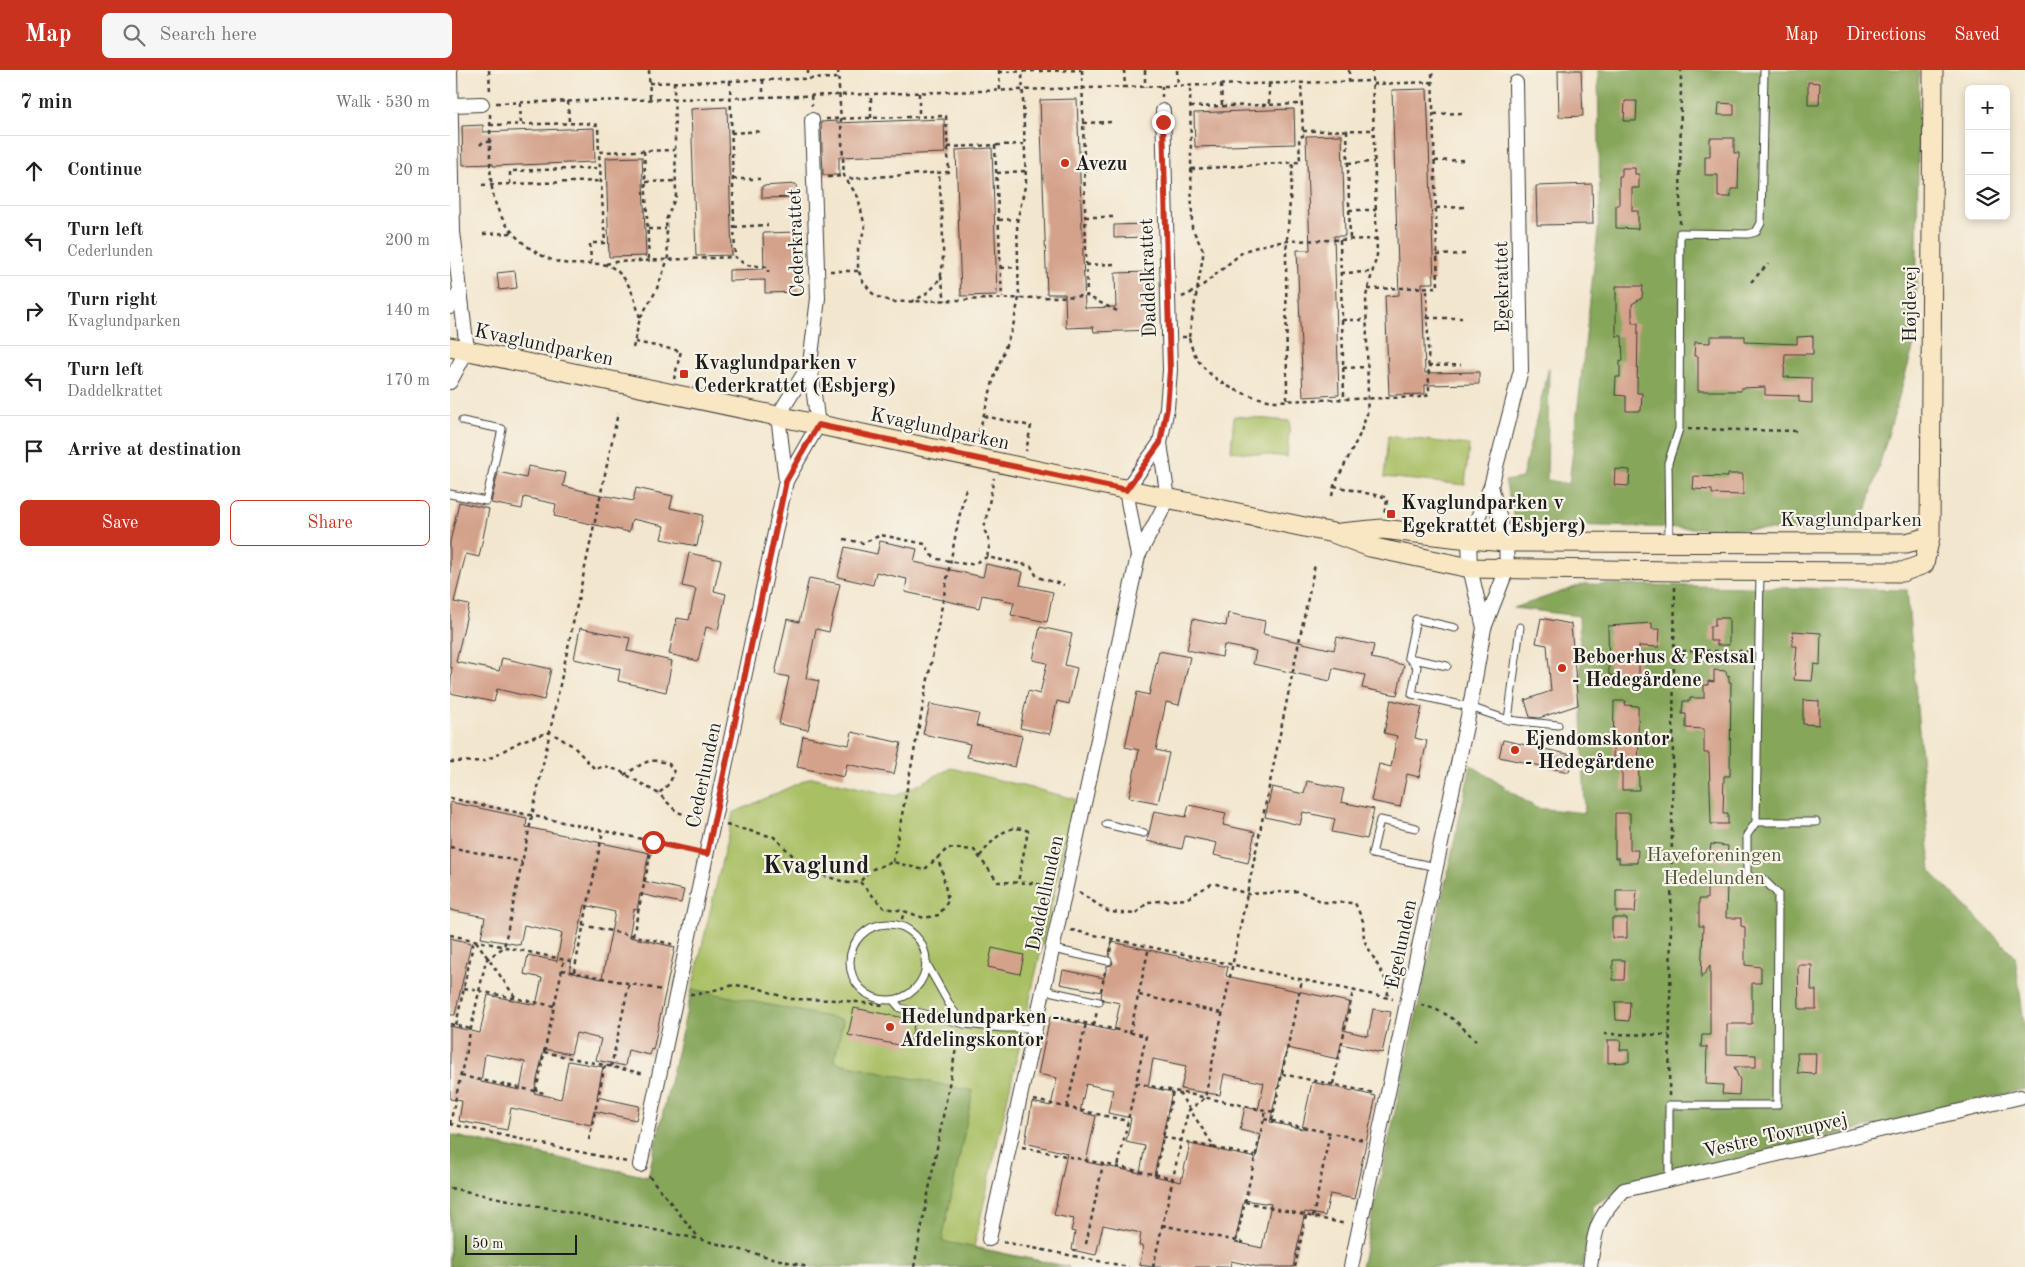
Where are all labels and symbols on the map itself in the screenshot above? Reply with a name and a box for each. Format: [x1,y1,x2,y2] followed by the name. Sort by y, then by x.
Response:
[1152,111,1175,134] route end
[1075,155,1128,175] place label: Avezu
[1059,157,1071,169] marker: Avezu
[785,188,809,298] street label: Cederkrattet
[1137,218,1161,338] street label: Daddelkrattet
[1492,241,1514,333] street label: Egekrattet
[1901,266,1921,342] street label: Højdevej
[472,321,615,371] street label: Kvaglundparken
[694,354,896,397] place label: Kvaglundparken v Cederkrattet (Esbjerg)
[678,368,690,380] marker: Kvaglundparken v Cederkrattet (Esbjerg)
[868,405,1011,455] street label: Kvaglundparken
[1401,494,1586,537] place label: Kvaglundparken v Egekrattet (Esbjerg)
[1385,508,1397,520] marker: Kvaglundparken v Egekrattet (Esbjerg)
[1780,511,1922,531] street label: Kvaglundparken
[1572,648,1755,691] place label: Beboerhus & Festsal - Hedegårdene
[1556,662,1568,674] marker: Beboerhus & Festsal - Hedegårdene
[684,720,726,830] street label: Cederlunden
[1525,730,1670,773] place label: Ejendomskontor - Hedegårdene
[1509,744,1521,756] marker: Ejendomskontor - Hedegårdene
[642,831,665,854] route start
[1024,833,1068,953] street label: Daddellunden
[1646,846,1782,889] park label: Haveforeningen Hedelunden
[763,854,869,879] district label: Kvaglund
[1383,898,1421,991] street label: Egelunden
[900,1008,1060,1051] place label: Hedelundparken - Afdelingskontor
[884,1021,896,1033] marker: Hedelundparken - Afdelingskontor
[1701,1110,1850,1162] street label: Vestre Tovrupvej
[465,1232,578,1255] scale bar

